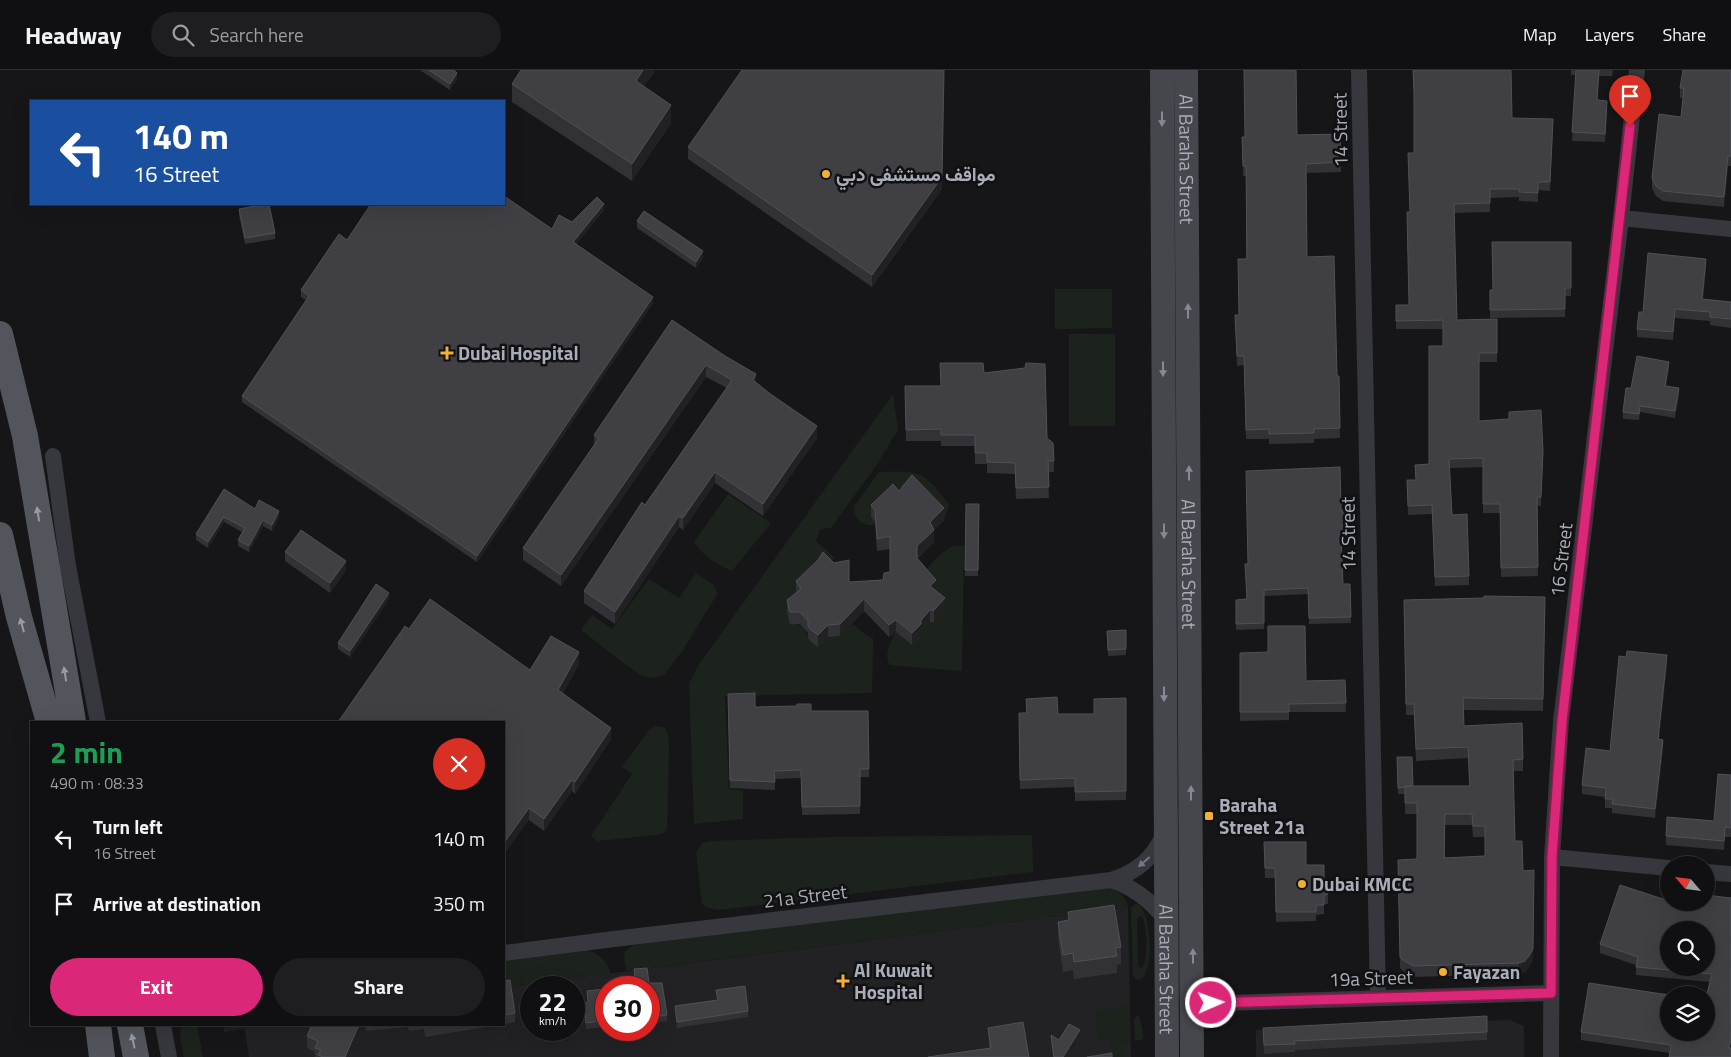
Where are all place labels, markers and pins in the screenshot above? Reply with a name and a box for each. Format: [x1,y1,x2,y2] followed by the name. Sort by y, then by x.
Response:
[1609,75,1651,126] pin
[836,159,996,191] place label: مواقف مستشفى دبي
[820,168,832,180] marker: مواقف مستشفى دبي
[458,338,579,367] place label: Dubai Hospital
[440,346,454,360] marker: Dubai Hospital
[1219,790,1305,841] place label: Baraha Street 21a
[1203,810,1215,822] marker: Baraha Street 21a
[1312,869,1412,898] place label: Dubai KMCC
[1296,878,1308,890] marker: Dubai KMCC
[854,955,932,1006] place label: Al Kuwait Hospital
[1453,957,1520,986] place label: Fayazan
[1437,966,1449,978] marker: Fayazan
[836,974,850,988] marker: Al Kuwait Hospital

